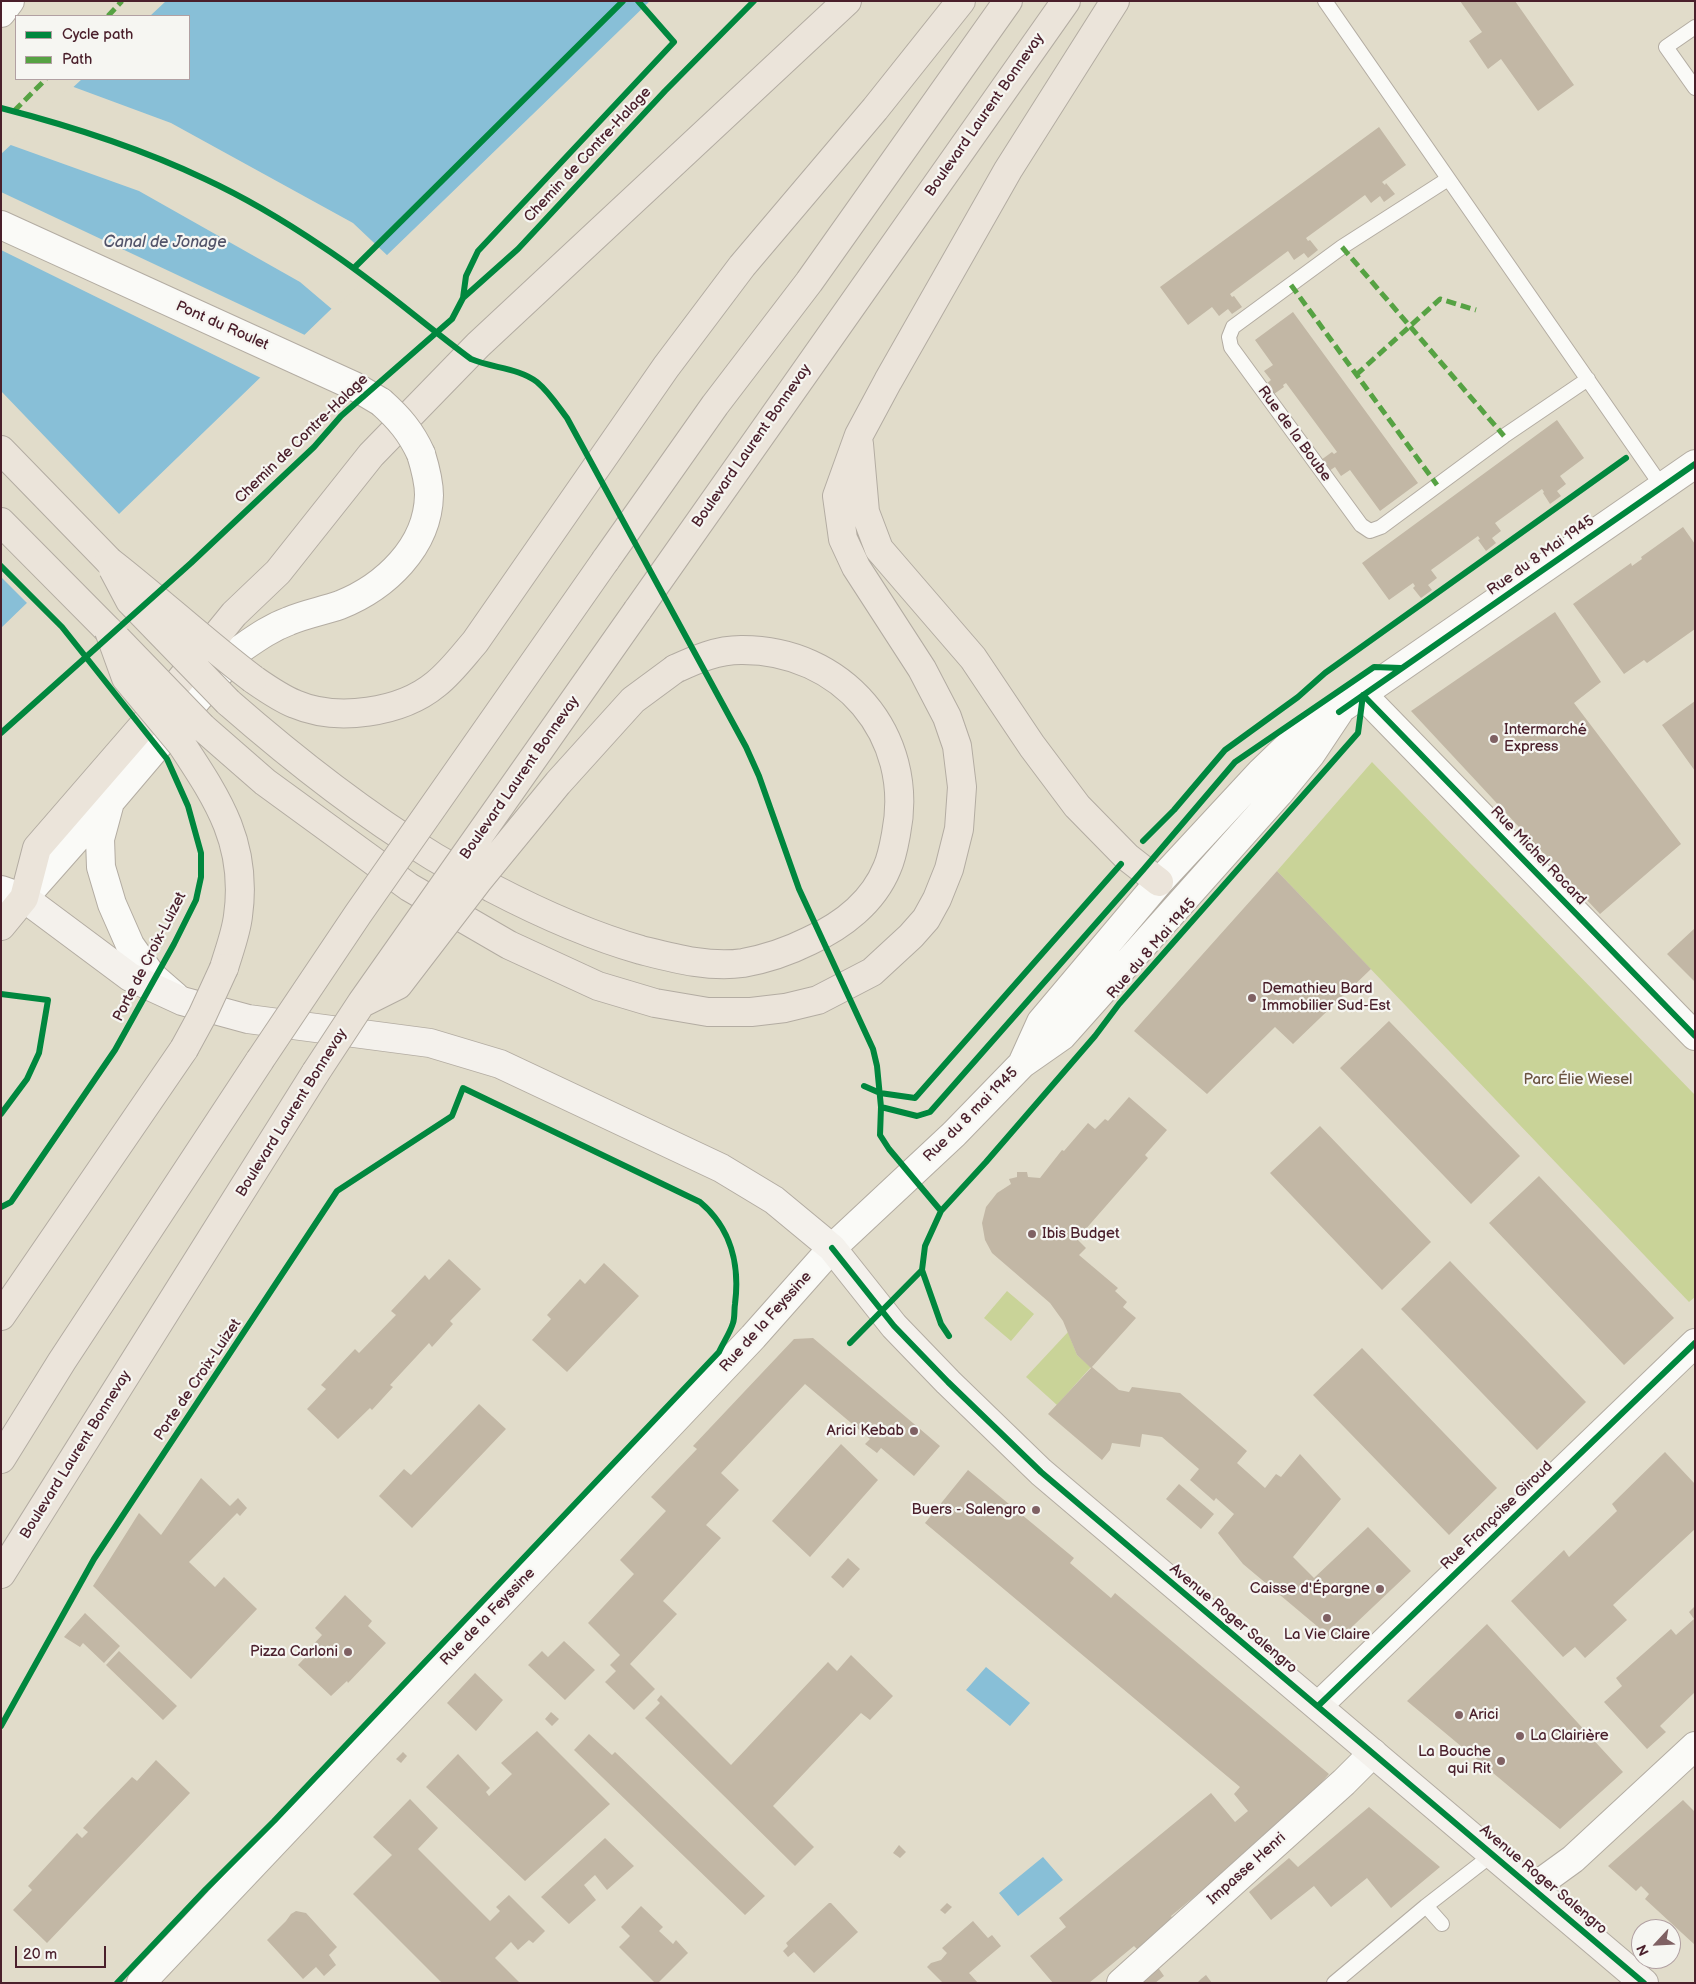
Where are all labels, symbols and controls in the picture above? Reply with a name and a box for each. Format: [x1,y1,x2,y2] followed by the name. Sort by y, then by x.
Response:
[15,15,190,80] legend
[62,25,133,44] text: Cycle path
[922,30,1048,200] street label: Boulevard Laurent Bonnevay
[62,50,92,69] text: Path
[521,84,655,226] street label: Chemin de Contre-Halage
[104,233,226,253] water label: Canal de Jonage
[173,298,271,354] street label: Pont du Roulet
[689,361,815,531] street label: Boulevard Laurent Bonnevay
[232,371,372,507] street label: Chemin de Contre-Halage
[1253,383,1335,485] street label: Rue de la Boube
[1484,512,1598,600] street label: Rue du 8 Mai 1945
[457,693,583,863] street label: Boulevard Laurent Bonnevay
[1504,721,1587,756] place label: Intermarché Express
[1488,733,1500,745] marker: Intermarché Express
[1486,803,1590,909] street label: Rue Michel Rocard
[110,889,190,1025] street label: Porte de Croix-Luizet
[1104,895,1200,1003] street label: Rue du 8 Mai 1945
[1262,980,1391,1015] place label: Demathieu Bard Immobilier Sud-Est
[1246,992,1258,1004] marker: Demathieu Bard Immobilier Sud-Est
[233,1025,351,1201] street label: Boulevard Laurent Bonnevay
[920,1064,1022,1166] street label: Rue du 8 mai 1945
[1524,1071,1632,1089] park label: Parc Élie Wiesel
[1042,1225,1119,1243] place label: Ibis Budget
[1026,1228,1038,1240] marker: Ibis Budget
[716,1268,816,1376] street label: Rue de la Feyssine
[151,1316,245,1444] street label: Porte de Croix-Luizet
[17,1367,135,1543] street label: Boulevard Laurent Bonnevay
[827,1422,904,1440] place label: Arici Kebab
[908,1425,920,1437] marker: Arici Kebab
[1437,1458,1557,1574] street label: Rue Françoise Giroud
[912,1501,1026,1519] place label: Buers - Salengro
[1030,1504,1042,1516] marker: Buers - Salengro
[1166,1560,1300,1678] street label: Avenue Roger Salengro
[437,1564,539,1670] street label: Rue de la Feyssine
[1250,1580,1370,1598] place label: Caisse d'Épargne
[1374,1583,1386,1595] marker: Caisse d'Épargne
[1321,1612,1333,1624] marker: La Vie Claire
[1284,1626,1370,1644] place label: La Vie Claire
[250,1643,338,1661] place label: Pizza Carloni
[342,1646,354,1658] marker: Pizza Carloni
[1469,1706,1499,1724] place label: Arici
[1453,1709,1465,1721] marker: Arici
[1530,1727,1609,1745] place label: La Clairière
[1514,1730,1526,1742] marker: La Clairière
[1418,1743,1491,1778] place label: La Bouche qui Rit
[1495,1755,1507,1767] marker: La Bouche qui Rit
[1476,1821,1610,1939] street label: Avenue Roger Salengro
[1204,1829,1290,1909] street label: Impasse Henri
[1631,1919,1681,1969] north arrow
[18,1936,109,1968] scale bar
[1633,1942,1653,1958] text: N
[23,1945,57,1964] text: 20 m

